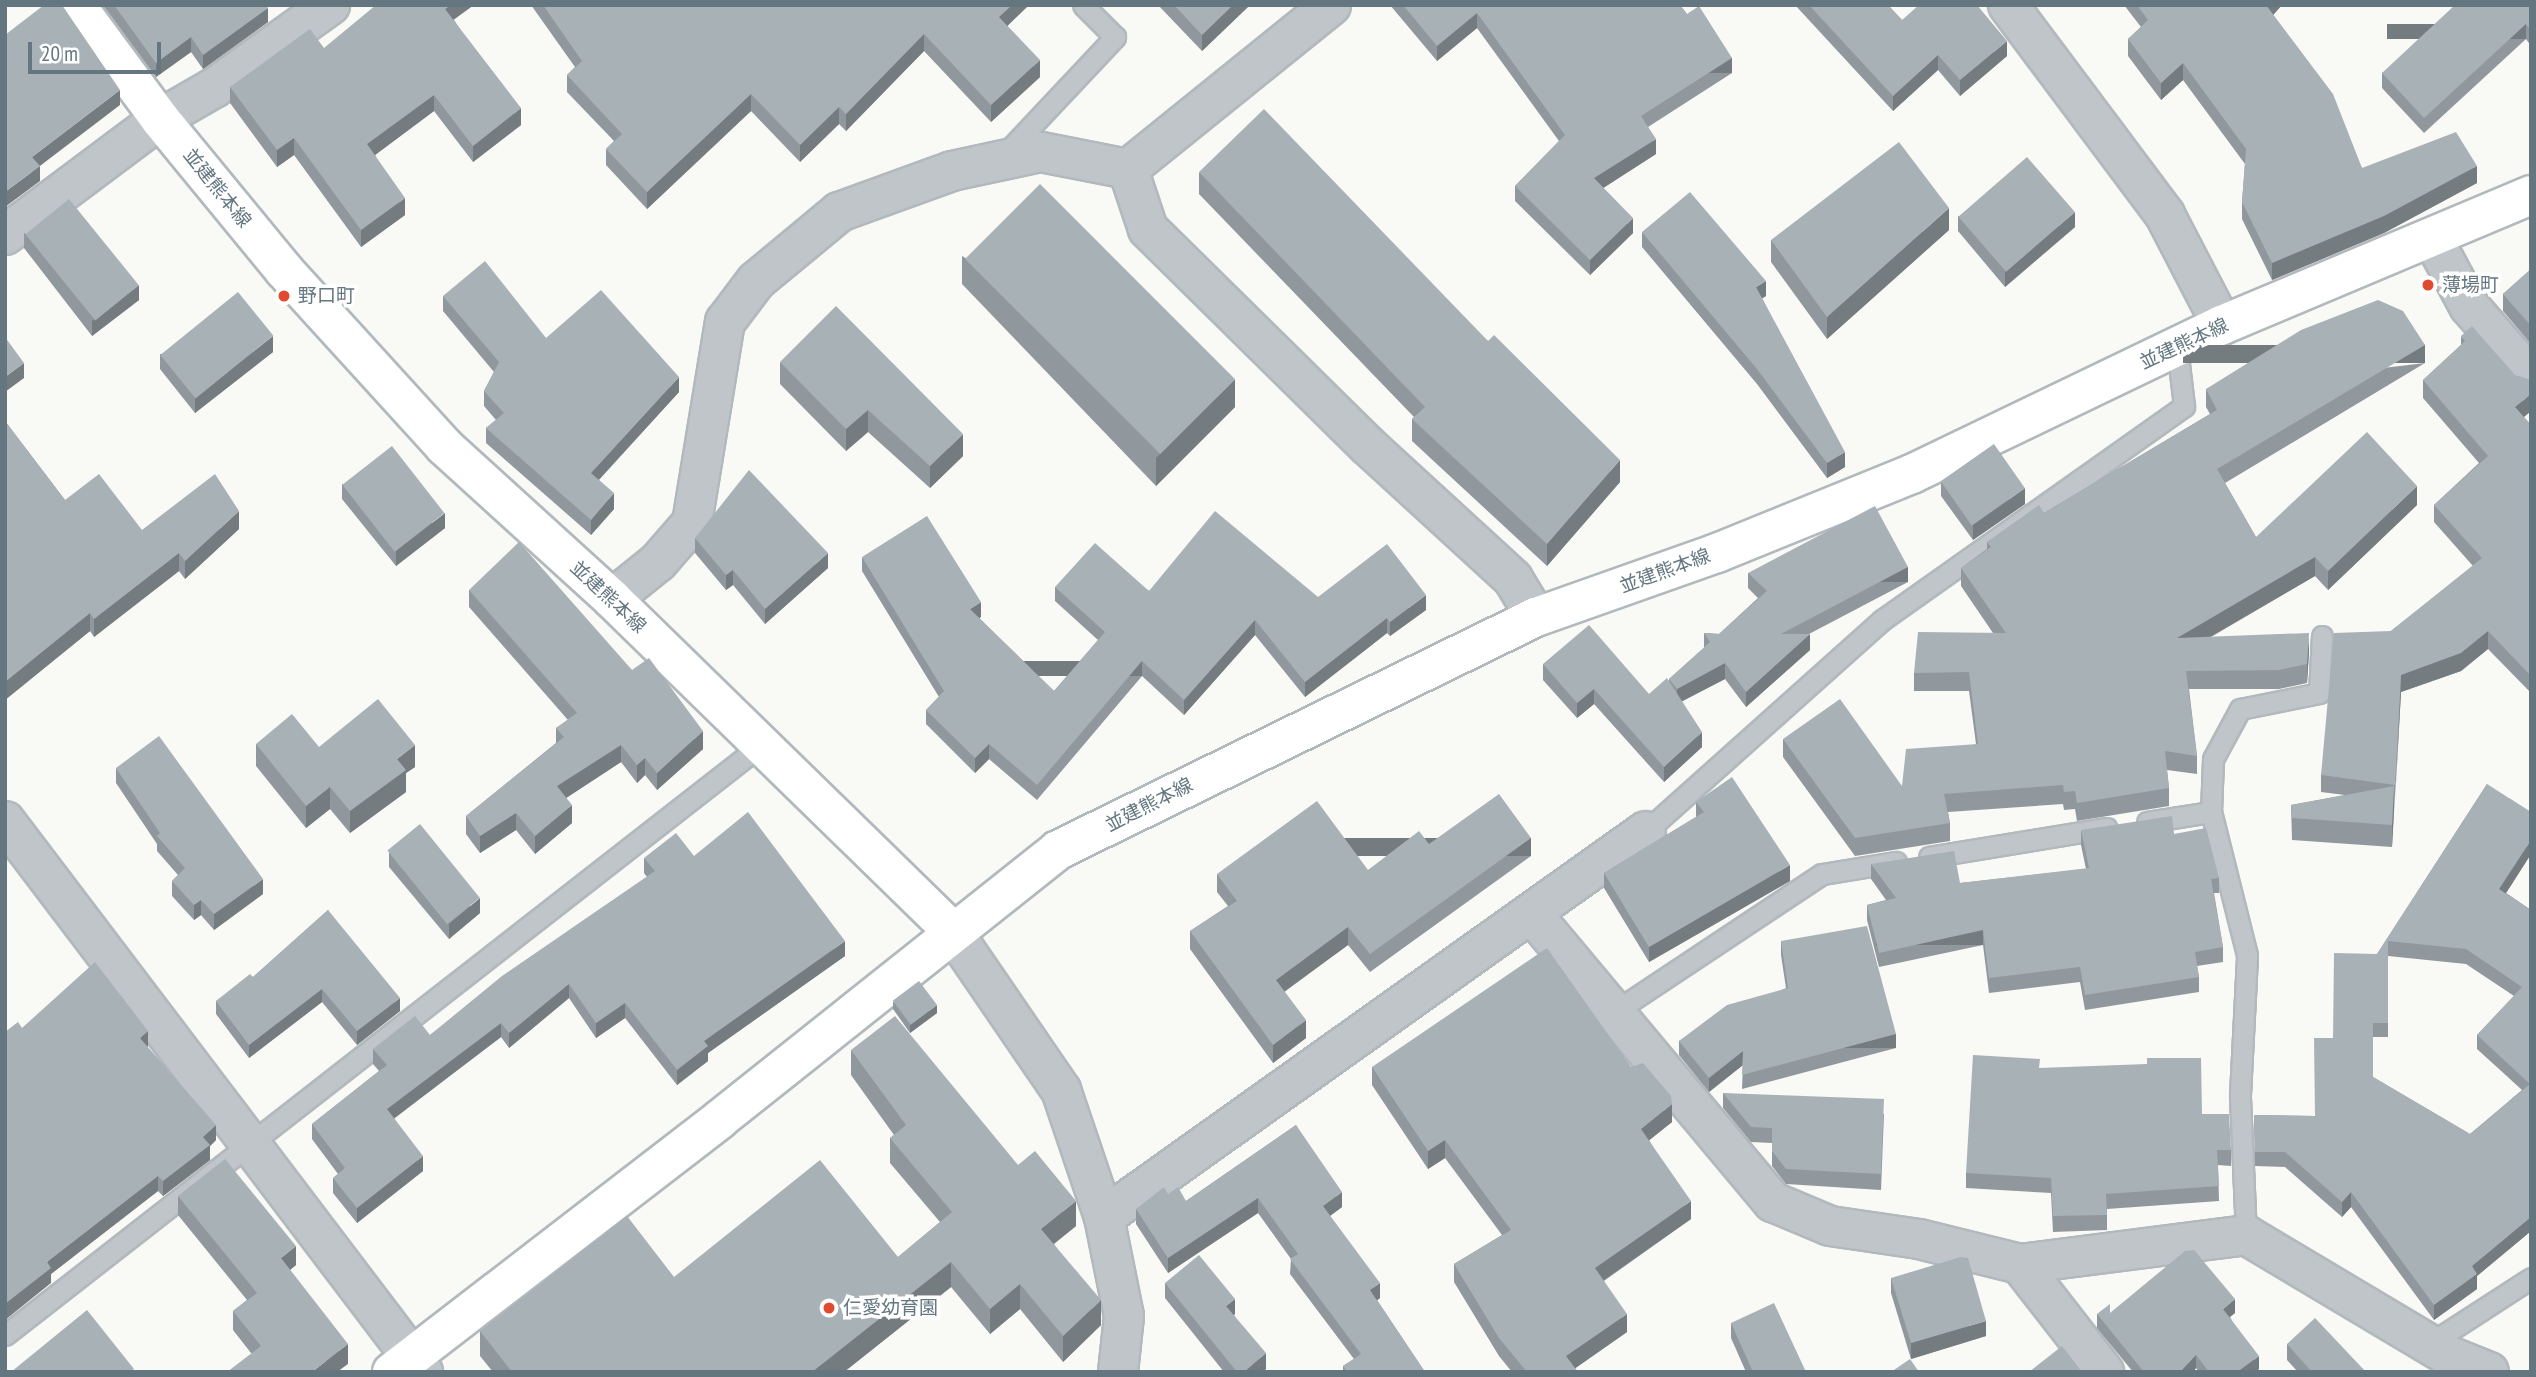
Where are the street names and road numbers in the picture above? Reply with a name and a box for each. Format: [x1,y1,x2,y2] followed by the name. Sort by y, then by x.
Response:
[178,144,256,232] street label: 並建熊本線
[2136,314,2232,374] street label: 並建熊本線
[1616,544,1714,598] street label: 並建熊本線
[565,556,651,638] street label: 並建熊本線
[1102,773,1196,837] street label: 並建熊本線

